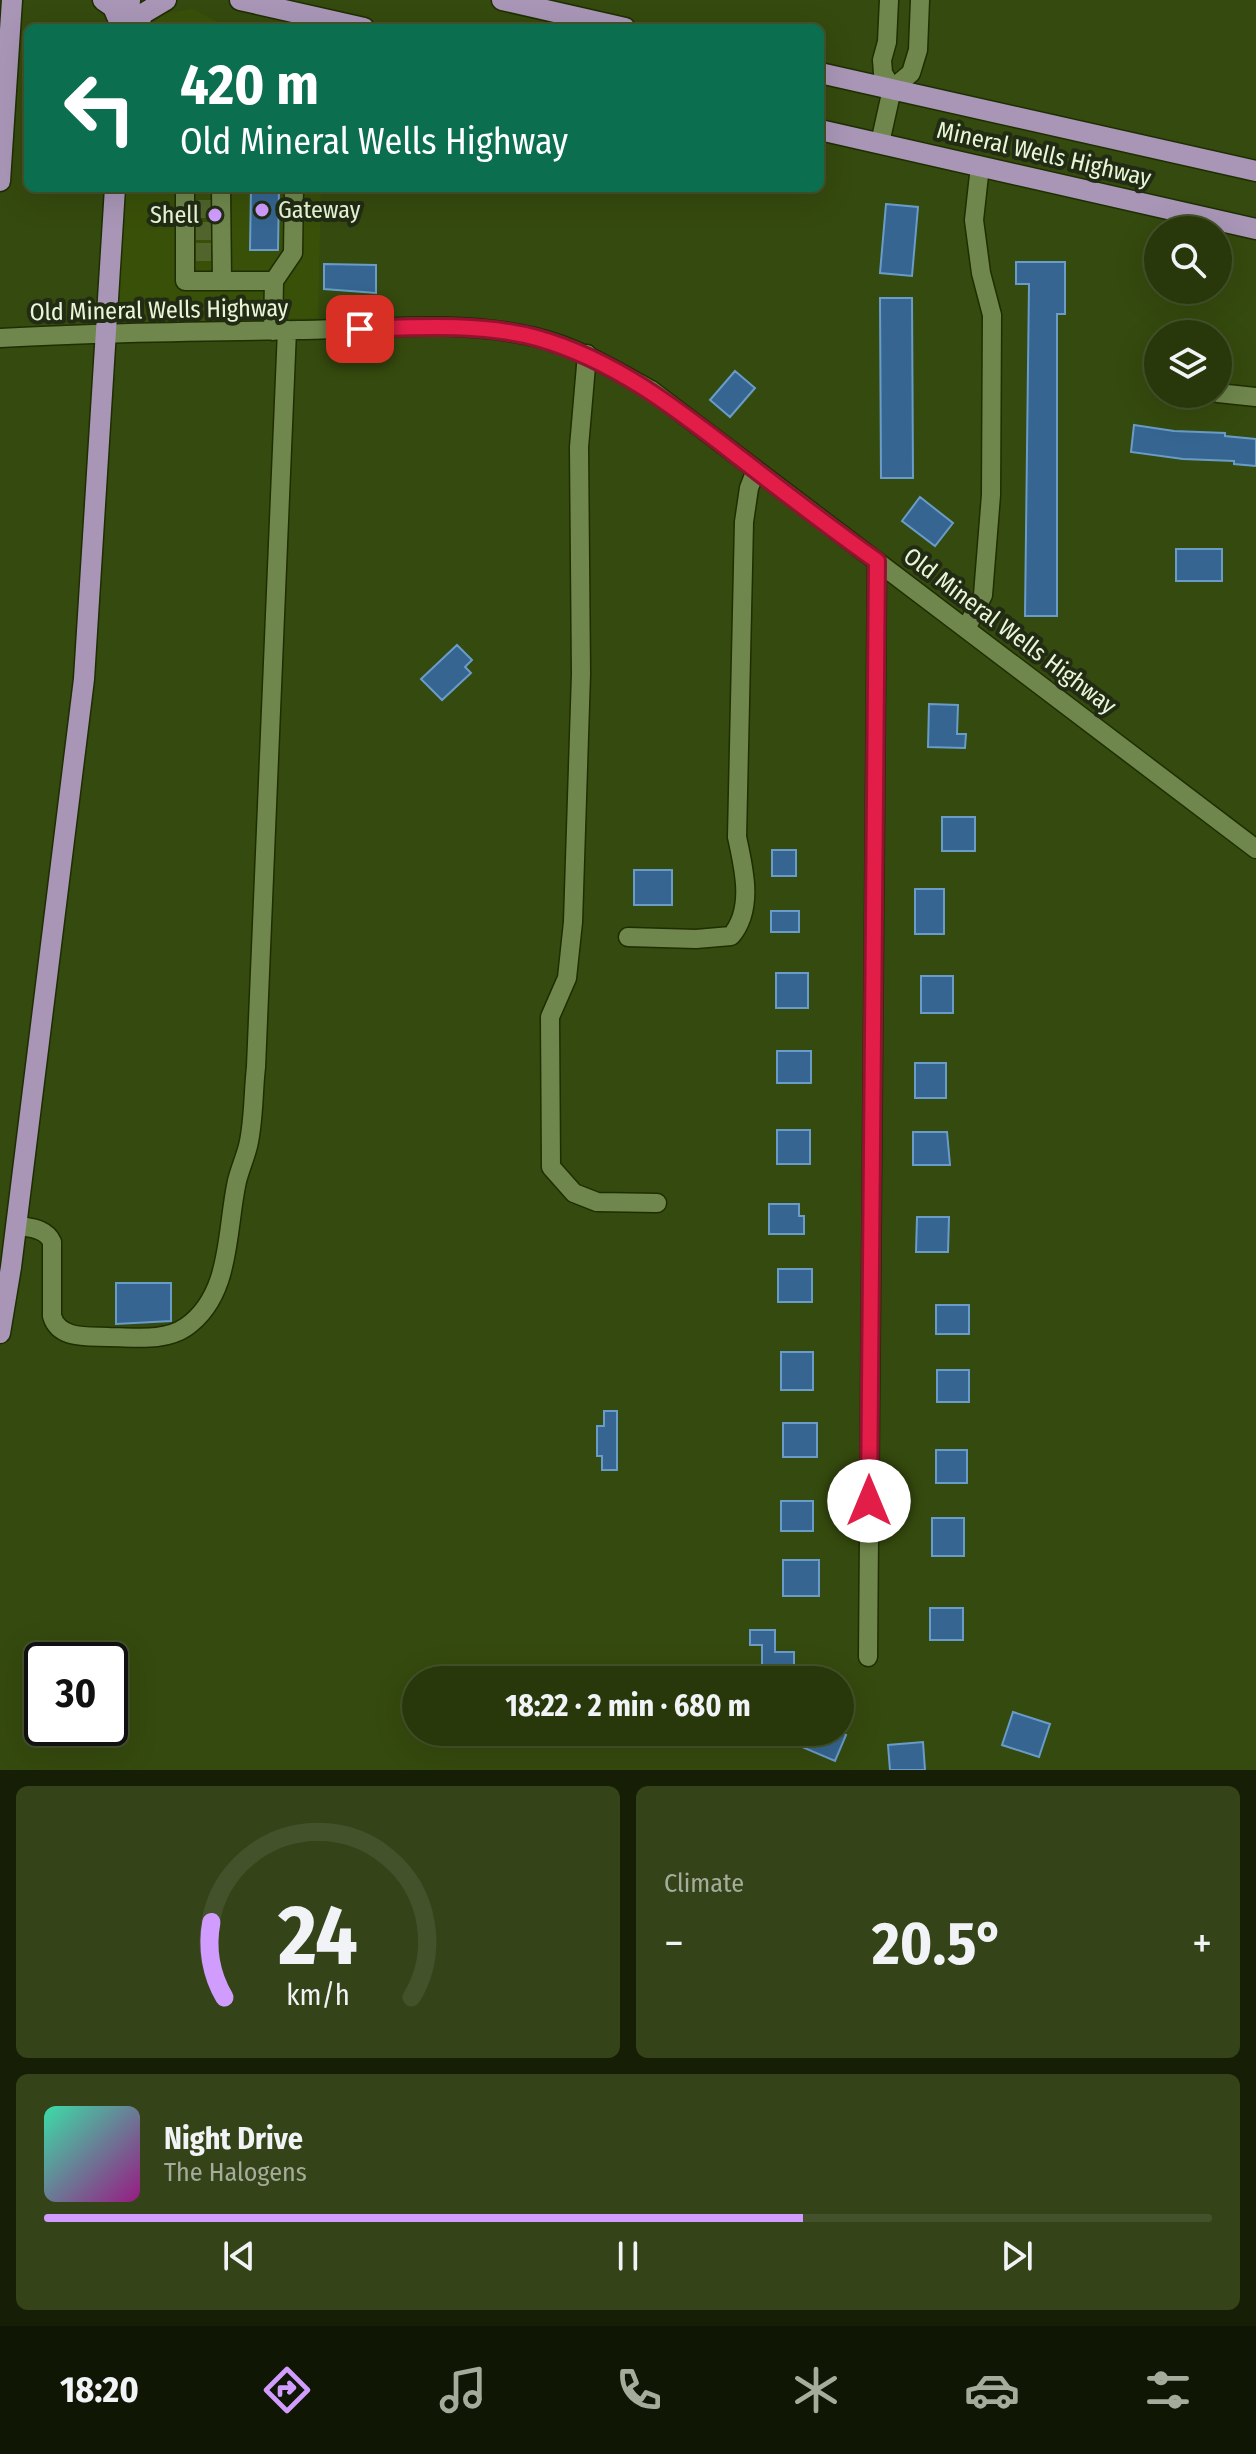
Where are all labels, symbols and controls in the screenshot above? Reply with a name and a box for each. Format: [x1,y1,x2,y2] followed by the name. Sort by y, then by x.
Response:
[180,52,319,119] text: 420 m
[48,56,152,160] icon: left
[934,116,1154,192] street label: Mineral Wells Highway
[180,120,568,164] text: Old Mineral Wells Highway
[278,196,361,224] place label: Gateway
[150,201,199,229] place label: Shell
[253,201,271,219] marker: Gateway
[206,206,224,224] marker: Shell
[1144,216,1232,408] map controls
[1144,216,1232,304] button: search
[29,294,289,326] street label: Old Mineral Wells Highway
[326,295,394,363] pin
[338,307,382,351] icon: arrive
[1144,320,1232,408] button: layers
[898,542,1122,720] street label: Old Mineral Wells Highway
[827,1459,911,1543] position arrow
[24,1642,128,1746] speed limit sign: 30
[505,1688,751,1724] text: 18:22 · 2 min · 680 m
[664,1868,744,1899] text: Climate
[277,1886,358,1986] text: 24
[872,1908,1004,1980] text: 20.5°
[664,1917,684,1970] text: −
[1192,1917,1212,1970] text: +
[286,1978,350,2013] text: km/h
[164,2121,303,2157] text: Night Drive
[164,2157,307,2188] text: The Halogens
[217,2234,261,2278] icon: previous
[606,2234,650,2278] icon: pause
[995,2234,1039,2278] icon: next
[259,2362,315,2418] icon: directions
[435,2362,491,2418] icon: music
[611,2362,667,2418] icon: phone
[788,2362,844,2418] icon: climate
[964,2362,1020,2418] icon: car
[1140,2362,1196,2418] icon: filters
[60,2368,139,2412] text: 18:20

